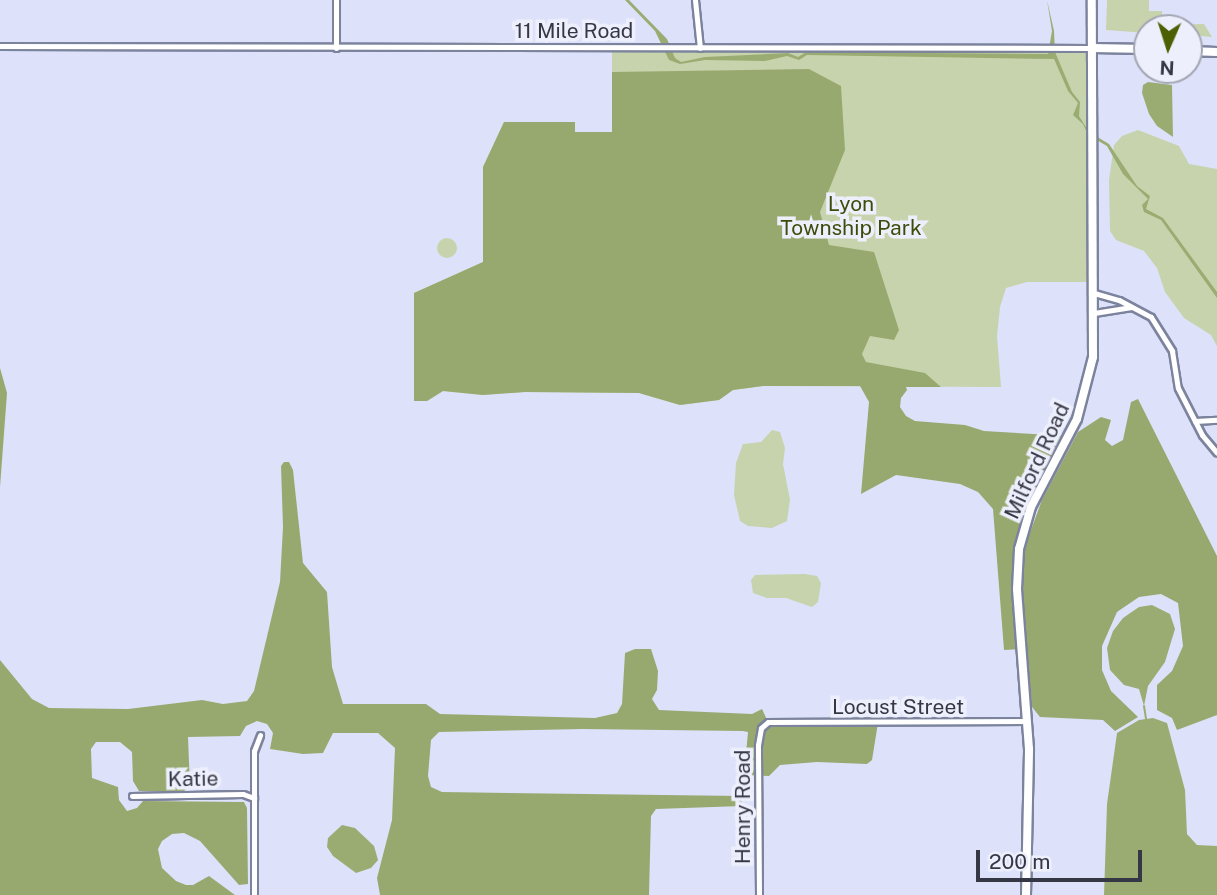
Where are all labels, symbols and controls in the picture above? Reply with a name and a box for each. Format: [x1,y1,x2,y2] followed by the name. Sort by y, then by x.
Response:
[1133,14,1203,84] north arrow
[515,18,633,44] street label: 11 Mile Road
[1159,57,1175,79] text: N
[780,191,922,241] park label: Lyon Township Park
[999,399,1075,523] street label: Milford Road
[832,694,964,720] street label: Locust Street
[730,750,756,864] street label: Henry Road
[167,766,219,792] street label: Katie
[979,836,1145,880] scale bar
[989,849,1050,874] text: 200 m

